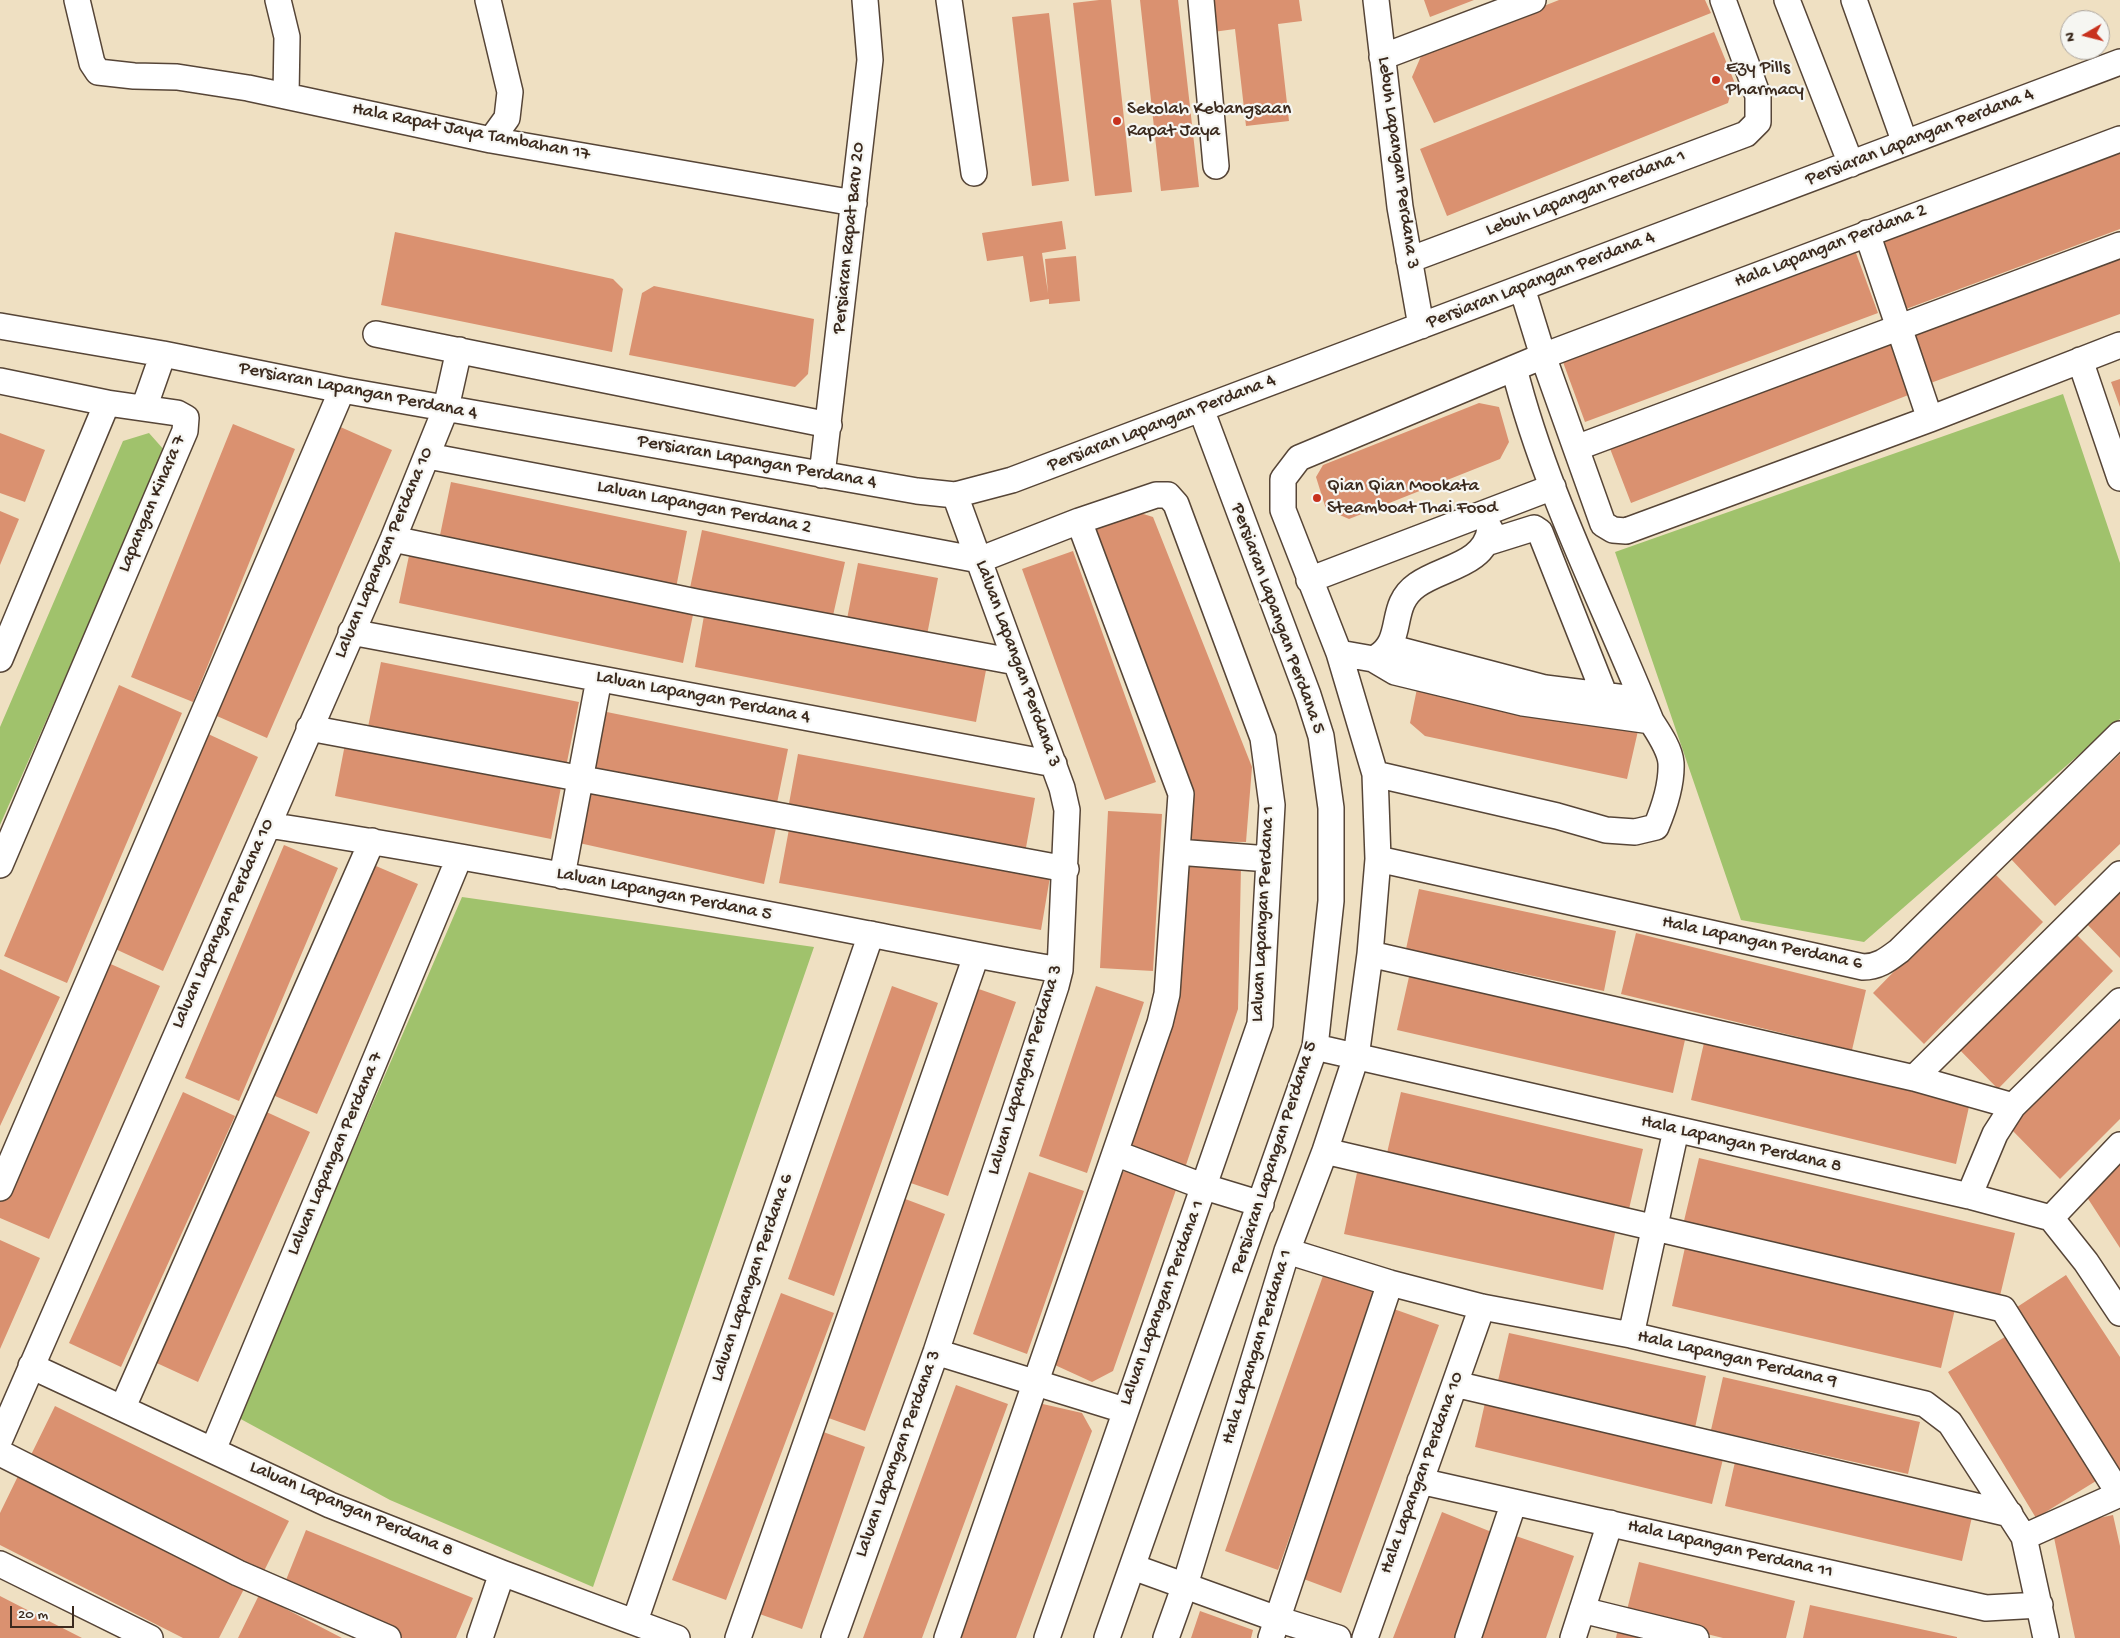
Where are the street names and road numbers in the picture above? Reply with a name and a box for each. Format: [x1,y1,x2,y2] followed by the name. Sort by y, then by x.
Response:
[1371,55,1423,271] street label: Lebuh Lapangan Perdana 3
[1803,84,2037,192] street label: Persiaran Lapangan Perdana 4
[350,99,592,167] street label: Hala Rapat Jaya Tambahan 17
[829,141,871,335] street label: Persiaran Rapat Baru 20
[1483,145,1689,243] street label: Lebuh Lapangan Perdana 1
[1732,200,1930,294] street label: Hala Lapangan Perdana 2
[1424,227,1658,335] street label: Persiaran Lapangan Perdana 4
[237,358,479,426] street label: Persiaran Lapangan Perdana 4
[1045,370,1279,478] street label: Persiaran Lapangan Perdana 4
[636,431,878,495] street label: Persiaran Lapangan Perdana 4
[114,432,192,576] street label: Lapangan Kinara 7
[330,444,440,662] street label: Laluan Lapangan Perdana 10
[595,476,813,540] street label: Laluan Lapangan Perdana 2
[1225,501,1329,737] street label: Persiaran Lapangan Perdana 5
[969,557,1065,771] street label: Laluan Lapangan Perdana 3
[594,666,812,730] street label: Laluan Lapangan Perdana 4
[1247,805,1281,1023] street label: Laluan Lapangan Perdana 1
[167,816,281,1032] street label: Laluan Lapangan Perdana 10
[554,863,774,927] street label: Laluan Lapangan Perdana 5
[1660,912,1864,976] street label: Hala Lapangan Perdana 6
[983,962,1069,1178] street label: Laluan Lapangan Perdana 3
[1227,1039,1323,1277] street label: Persiaran Lapangan Perdana 5
[283,1049,389,1259] street label: Laluan Lapangan Perdana 7
[1639,1111,1843,1179] street label: Hala Lapangan Perdana 8
[707,1171,799,1385] street label: Laluan Lapangan Perdana 6
[1115,1197,1211,1409] street label: Laluan Lapangan Perdana 1
[1218,1247,1298,1447] street label: Hala Lapangan Perdana 1
[1635,1326,1839,1394] street label: Hala Lapangan Perdana 9
[851,1347,947,1561] street label: Laluan Lapangan Perdana 3
[1376,1369,1470,1577] street label: Hala Lapangan Perdana 10
[246,1457,456,1563] street label: Laluan Lapangan Perdana 8
[1625,1515,1835,1585] street label: Hala Lapangan Perdana 11

